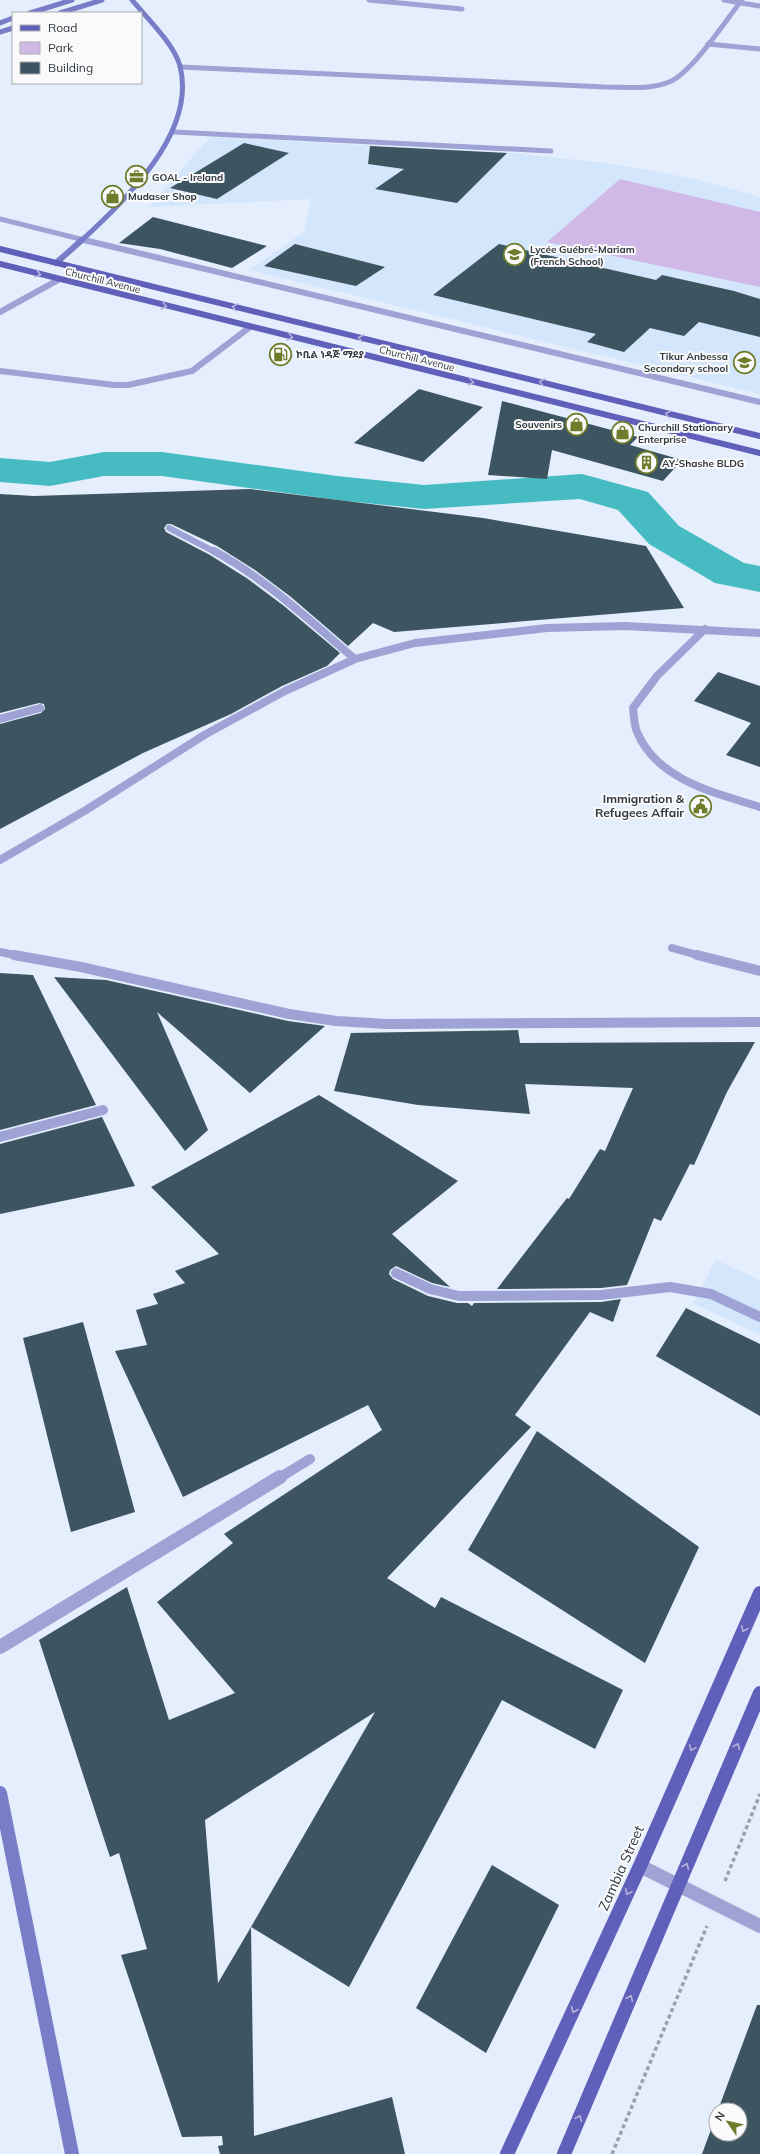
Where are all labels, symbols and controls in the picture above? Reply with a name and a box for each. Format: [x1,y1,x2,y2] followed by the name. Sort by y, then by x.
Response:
[12,12,142,84] legend
[48,20,77,35] text: Road
[48,40,74,55] text: Park
[48,60,93,75] text: Building
[124,164,150,190] office icon: GOAL - Ireland
[152,171,223,184] place label: GOAL - Ireland
[100,183,126,209] shop icon: Mudaser Shop
[128,190,197,203] place label: Mudaser Shop
[502,242,528,268] school or university icon: Lycée Guébré-Mariam (French School)
[530,243,635,268] place label: Lycée Guébré-Mariam (French School)
[64,265,142,296] street label: Churchill Avenue
[34,269,41,278] one-way arrow
[161,301,167,309] one-way arrow
[231,303,238,312] one-way arrow
[287,332,293,340] one-way arrow
[358,334,365,343] one-way arrow
[268,341,294,367] fuel station icon: ኮቢል ነዳጅ ማደያ
[378,343,456,374] street label: Churchill Avenue
[296,348,364,361] place label: ኮቢል ነዳጅ ማደያ
[731,349,757,375] school or university icon: Tikur Anbessa Secondary school
[644,350,728,375] place label: Tikur Anbessa Secondary school
[467,377,474,385] one-way arrow
[538,379,545,387] one-way arrow
[665,410,671,418] one-way arrow
[564,411,590,437] shop icon: Souvenirs
[515,418,562,431] place label: Souvenirs
[610,420,636,446] shop icon: Churchill Stationary Enterprise
[638,421,733,446] place label: Churchill Stationary Enterprise
[634,450,660,476] building icon: AY-Shashe BLDG
[662,457,744,470] place label: AY-Shashe BLDG
[595,791,685,820] place label: Immigration & Refugees Affair
[687,793,713,819] public building icon: Immigration & Refugees Affair
[741,1624,749,1632] one-way arrow
[689,1743,697,1751] one-way arrow
[733,1743,741,1750] one-way arrow
[594,1823,648,1913] street label: Zambia Street
[682,1862,690,1869] one-way arrow
[625,1888,633,1895] one-way arrow
[625,1995,633,2003] one-way arrow
[571,2006,579,2013] one-way arrow
[708,2102,748,2142] north arrow
[712,2109,728,2124] text: N
[575,2115,583,2122] one-way arrow

